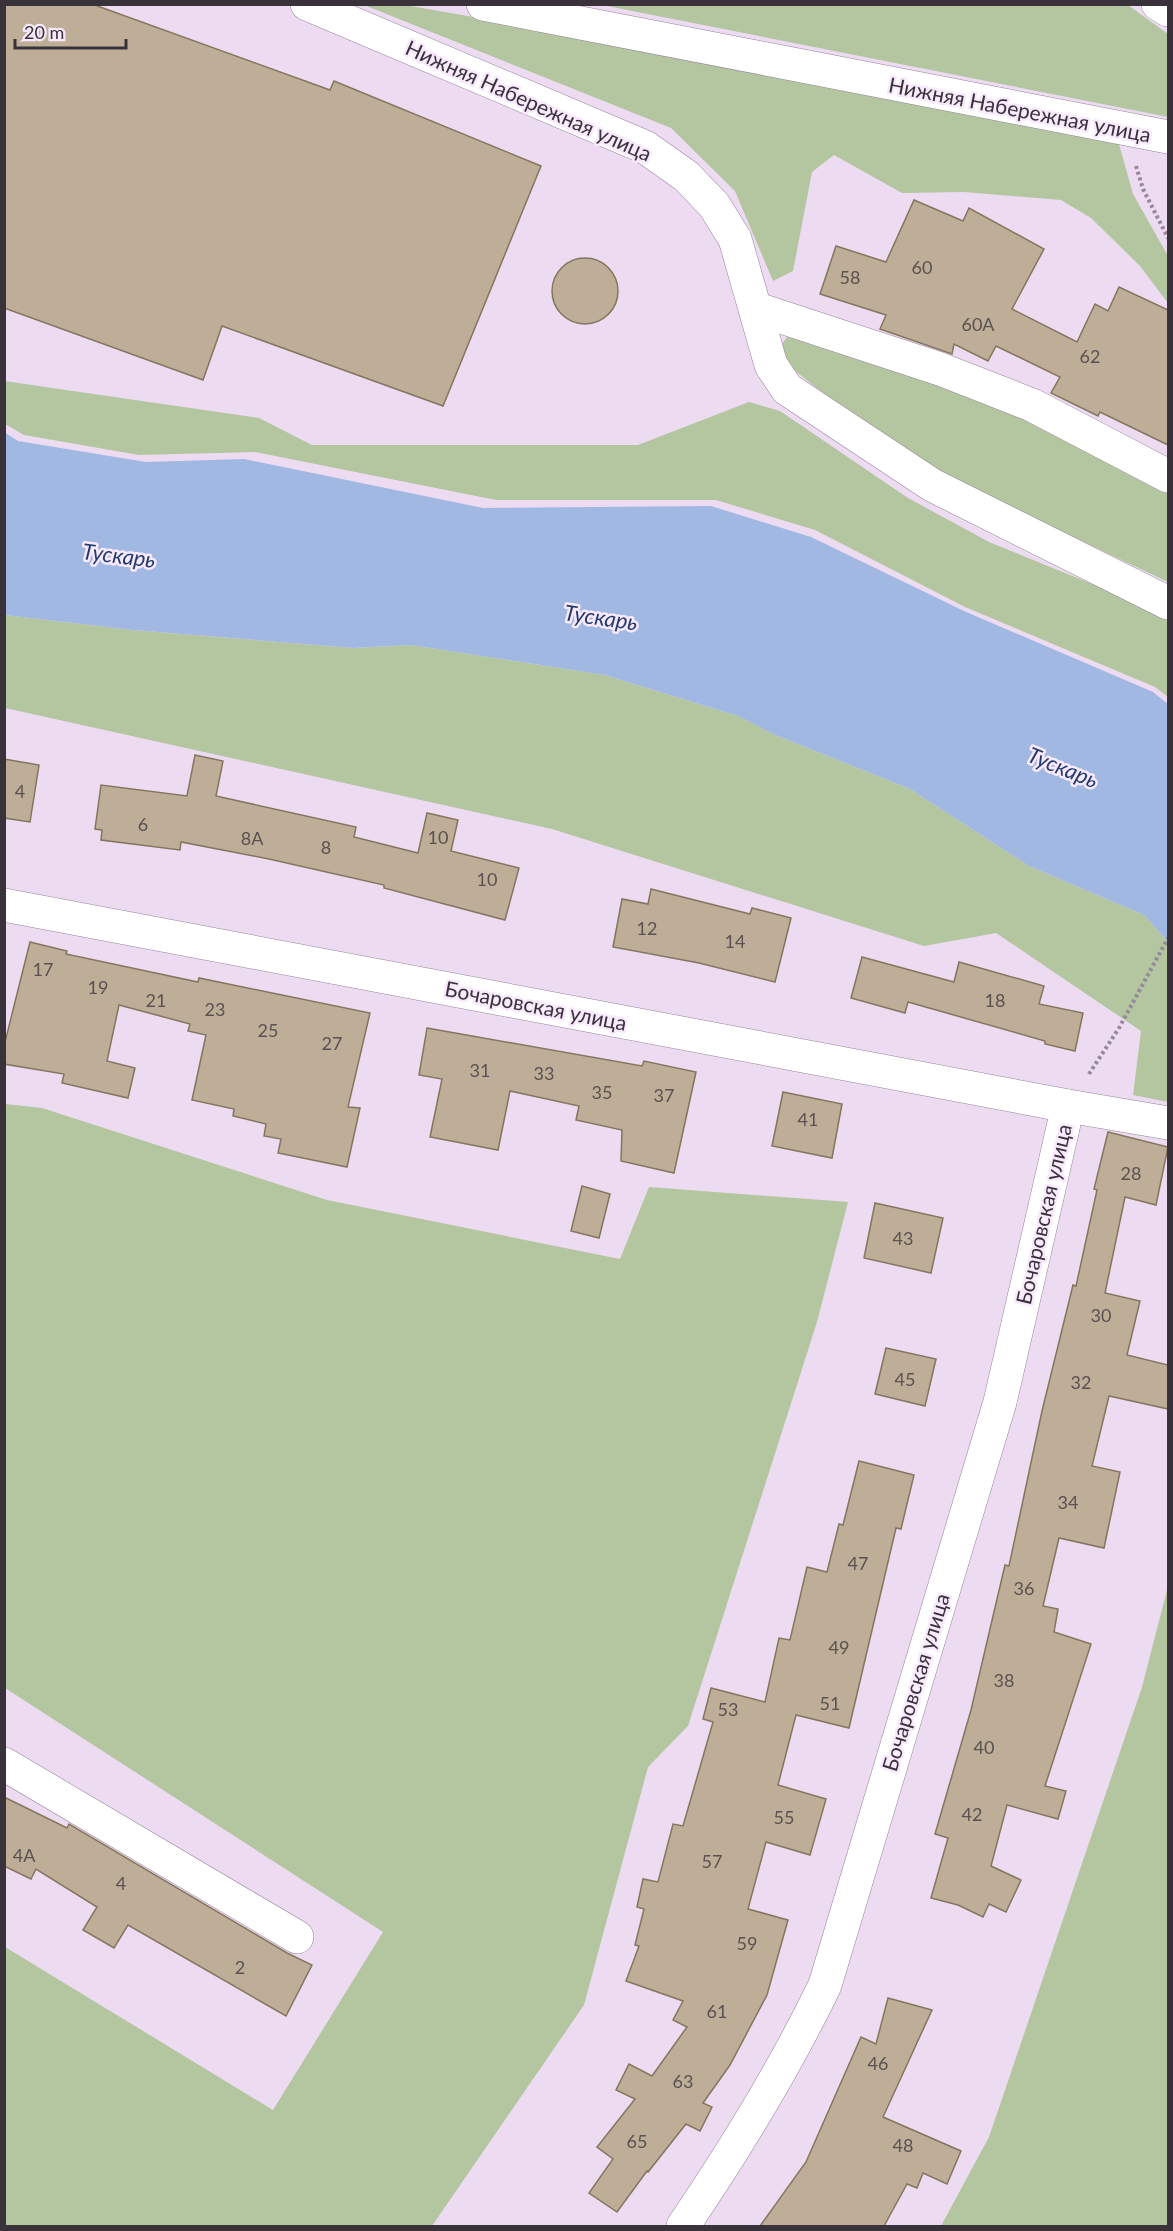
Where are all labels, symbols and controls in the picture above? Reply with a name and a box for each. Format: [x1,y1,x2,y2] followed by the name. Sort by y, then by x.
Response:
[15,12,126,50] scale bar
[24,21,64,43] text: 20 m
[402,34,656,166] street label: Нижняя Набережная улица
[887,71,1153,147] street label: Нижняя Набережная улица
[912,256,932,278] house number: 60
[840,266,860,288] house number: 58
[961,313,995,335] house number: 60А
[1080,345,1100,367] house number: 62
[81,537,157,573] water label: Тускарь
[563,599,639,635] water label: Тускарь
[1024,741,1102,793] water label: Тускарь
[15,780,25,802] house number: 4
[138,813,148,835] house number: 6
[428,826,448,848] house number: 10
[241,827,264,849] house number: 8А
[321,836,331,858] house number: 8
[477,868,497,890] house number: 10
[637,917,657,939] house number: 12
[725,930,745,952] house number: 14
[33,958,53,980] house number: 17
[443,975,629,1035] street label: Бочаровская улица
[88,976,108,998] house number: 19
[146,989,166,1011] house number: 21
[985,989,1005,1011] house number: 18
[205,998,225,1020] house number: 23
[258,1019,278,1041] house number: 25
[322,1032,342,1054] house number: 27
[470,1059,490,1081] house number: 31
[534,1062,554,1084] house number: 33
[592,1081,612,1103] house number: 35
[654,1084,674,1106] house number: 37
[798,1108,818,1130] house number: 41
[1010,1121,1076,1307] street label: Бочаровская улица
[1121,1162,1141,1184] house number: 28
[893,1227,913,1249] house number: 43
[1091,1304,1111,1326] house number: 30
[895,1368,915,1390] house number: 45
[1071,1371,1091,1393] house number: 32
[1058,1491,1078,1513] house number: 34
[848,1552,868,1574] house number: 47
[1014,1577,1034,1599] house number: 36
[876,1590,954,1774] street label: Бочаровская улица
[829,1636,849,1658] house number: 49
[994,1669,1014,1691] house number: 38
[820,1692,840,1714] house number: 51
[718,1698,738,1720] house number: 53
[974,1736,994,1758] house number: 40
[962,1803,982,1825] house number: 42
[774,1806,794,1828] house number: 55
[13,1844,36,1866] house number: 4А
[702,1850,722,1872] house number: 57
[116,1872,126,1894] house number: 4
[737,1932,757,1954] house number: 59
[235,1956,245,1978] house number: 2
[707,2000,727,2022] house number: 61
[868,2052,888,2074] house number: 46
[673,2070,693,2092] house number: 63
[627,2130,647,2152] house number: 65
[893,2134,913,2156] house number: 48

